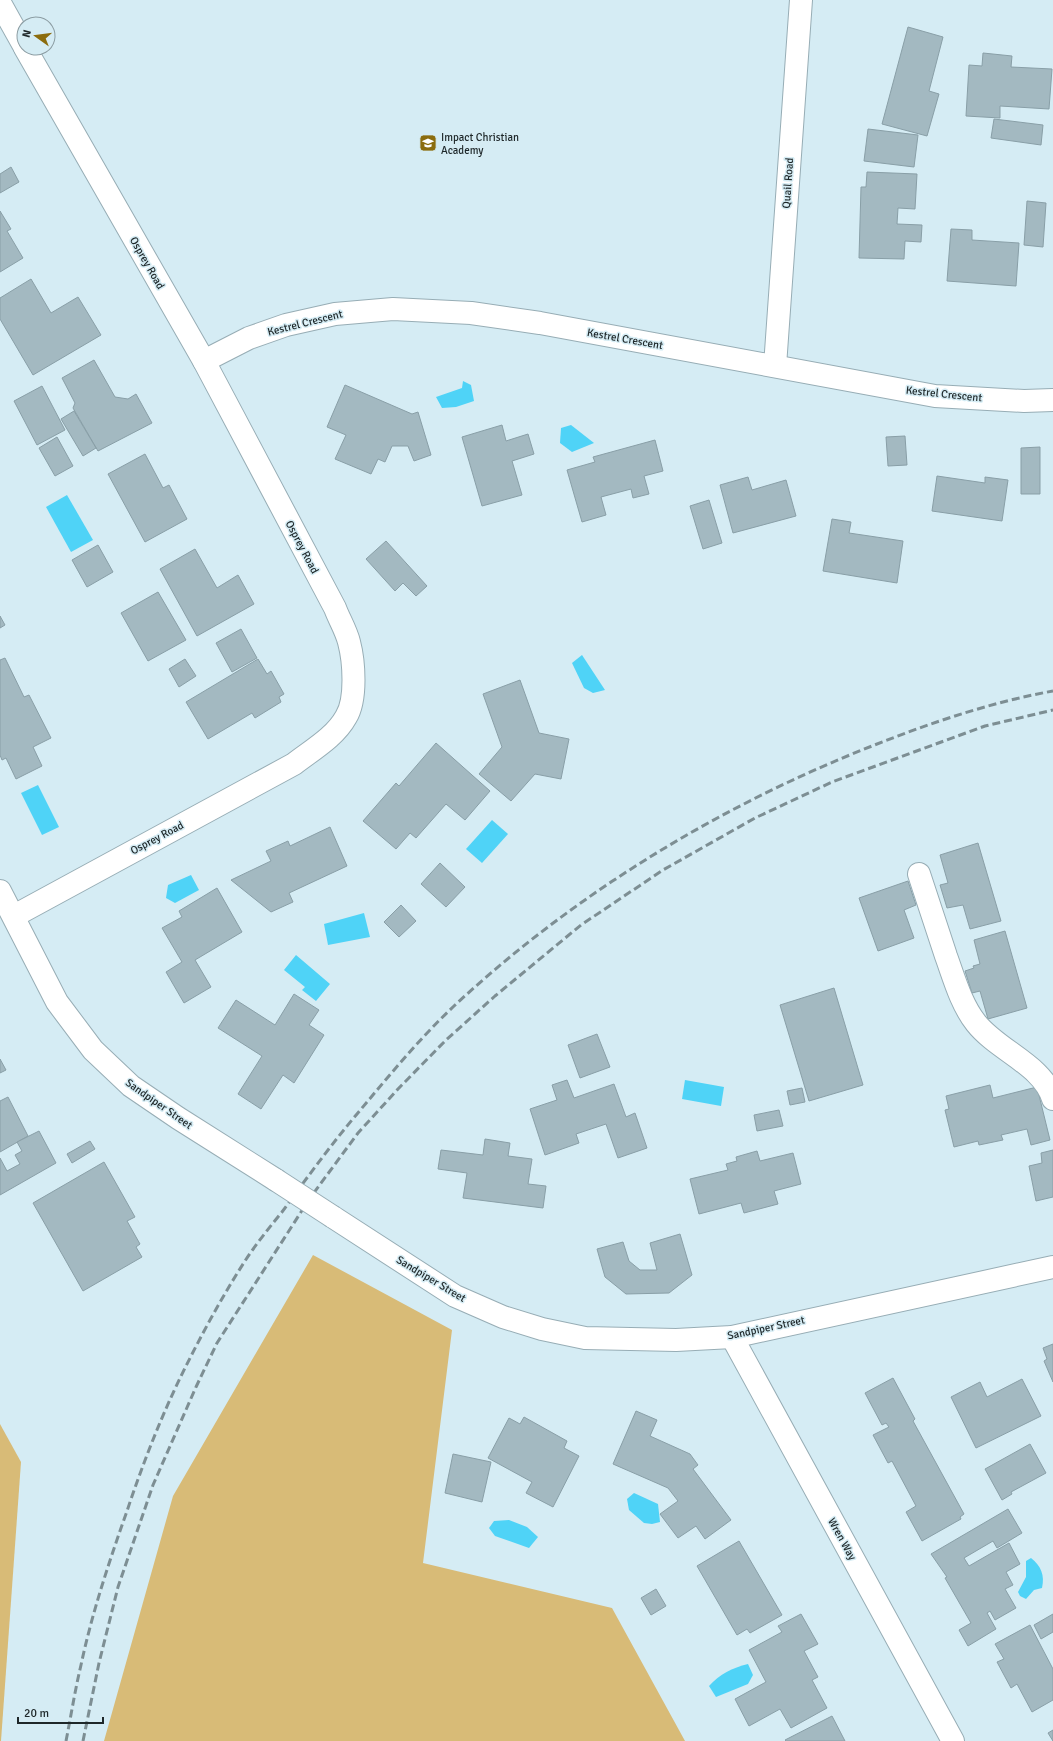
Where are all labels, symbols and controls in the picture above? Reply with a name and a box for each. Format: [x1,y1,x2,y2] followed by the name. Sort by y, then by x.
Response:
[16,16,56,56] north arrow
[20,28,34,39] text: N
[441,131,519,157] place label: Impact Christian Academy
[418,133,438,153] school or university icon: Impact Christian Academy
[780,157,796,209] street label: Quail Road
[127,235,167,292] street label: Osprey Road
[266,307,344,339] street label: Kestrel Crescent
[586,326,664,352] street label: Kestrel Crescent
[905,384,983,404] street label: Kestrel Crescent
[283,518,321,576] street label: Osprey Road
[128,819,186,857] street label: Osprey Road
[123,1076,195,1132] street label: Sandpiper Street
[394,1253,468,1305] street label: Sandpiper Street
[726,1313,806,1343] street label: Sandpiper Street
[825,1516,859,1563] street label: Wren Way
[18,1699,103,1725] scale bar
[24,1706,49,1721] text: 20 m

